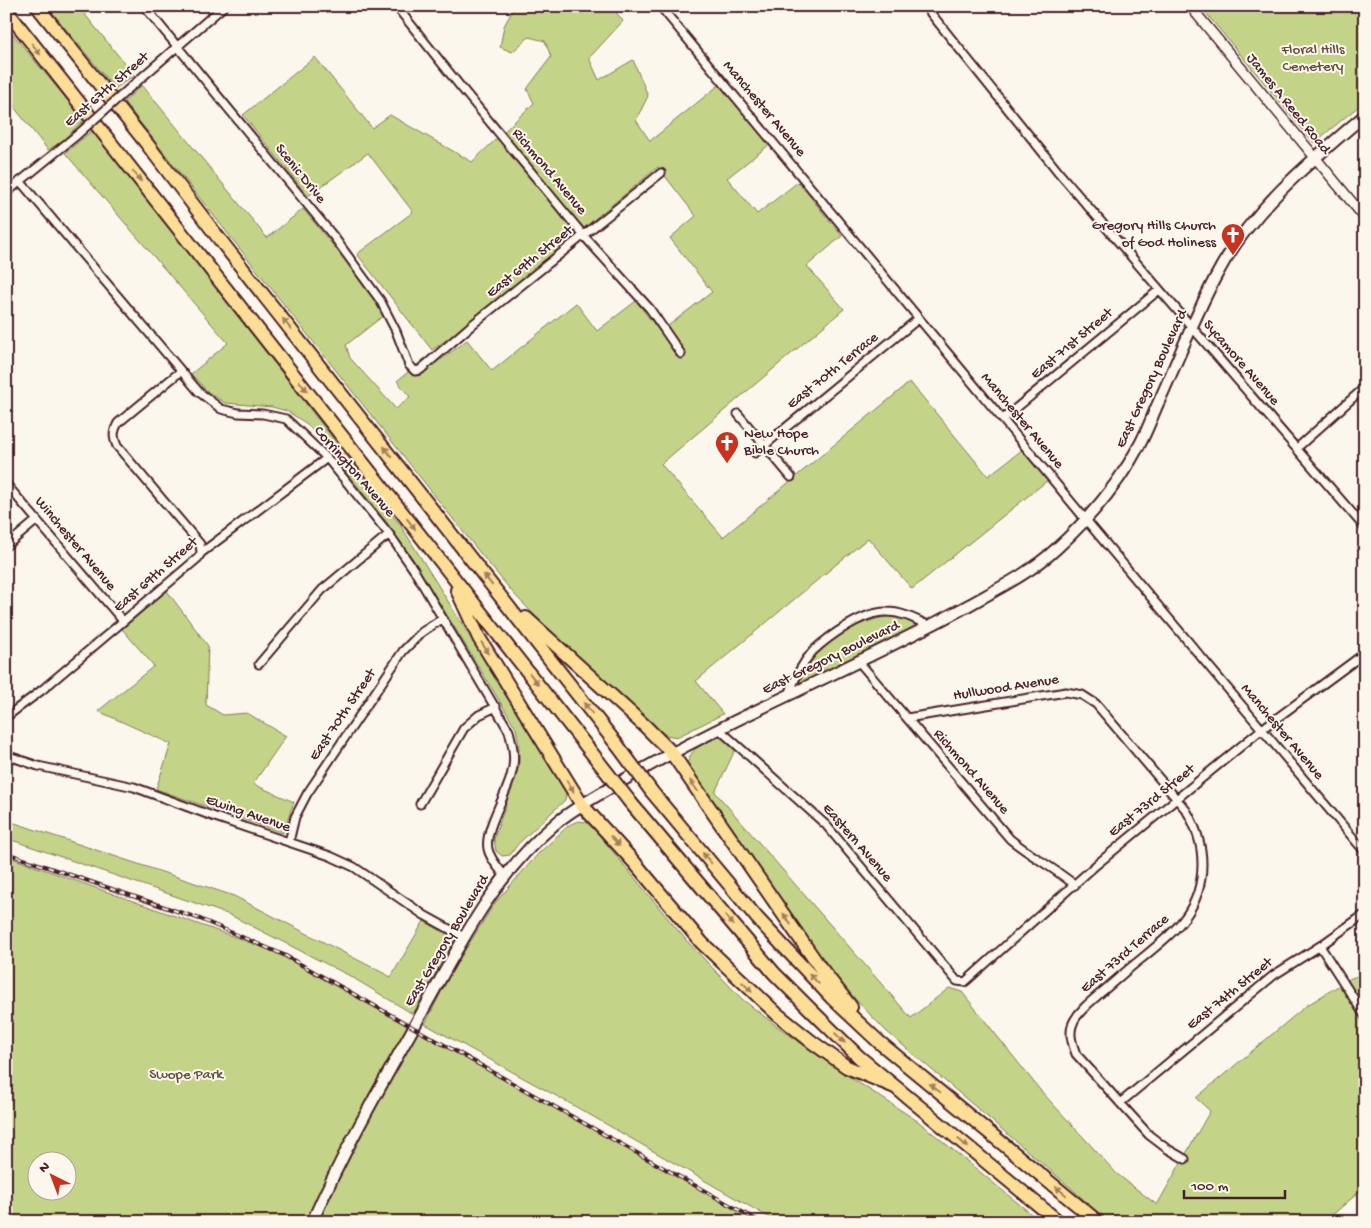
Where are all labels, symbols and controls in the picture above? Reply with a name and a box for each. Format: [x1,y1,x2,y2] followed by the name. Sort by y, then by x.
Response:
[1280,41,1345,76] park label: Floral Hills Cemetery
[31,42,42,55] one-way arrow
[61,47,154,132] street label: East 67th Street
[1242,50,1335,159] street label: James A Reed Road
[718,57,810,161] street label: Manchester Avenue
[508,125,591,219] street label: Richmond Avenue
[270,141,330,208] street label: Scenic Drive
[132,169,142,183] one-way arrow
[1092,217,1216,252] place label: Gregory Hills Church of God Holiness
[483,221,578,302] street label: East 69th Street
[1220,222,1246,256] church icon: Gregory Hills Church of God Holiness
[1027,303,1118,384] street label: East 71st Street
[1112,306,1192,451] street label: East Gregory Boulevard
[1199,316,1283,410] street label: Sycamore Avenue
[282,318,293,331] one-way arrow
[784,329,882,413] street label: East 70th Terrace
[976,369,1068,473] street label: Manchester Avenue
[297,379,308,392] one-way arrow
[309,423,399,522] street label: Corrington Avenue
[743,425,819,460] place label: New Hope Bible Church
[714,430,740,464] church icon: New Hope Bible Church
[382,446,393,459] one-way arrow
[30,493,120,595] street label: Winchester Avenue
[406,517,417,530] one-way arrow
[110,532,203,616] street label: East 69th Street
[483,573,494,586] one-way arrow
[759,616,904,699] street label: East Gregory Boulevard
[480,641,489,654] one-way arrow
[306,664,381,764] street label: East 70th Street
[952,671,1060,705] street label: Hullwood Avenue
[528,672,539,685] one-way arrow
[1236,680,1328,784] street label: Manchester Avenue
[583,702,594,715] one-way arrow
[929,726,1013,819] street label: Richmond Avenue
[1105,759,1200,841] street label: East 73rd Street
[689,779,699,793] one-way arrow
[565,780,575,793] one-way arrow
[203,791,293,837] street label: Ewing Avenue
[818,800,896,886] street label: Eastern Avenue
[609,835,621,847] one-way arrow
[701,851,712,864] one-way arrow
[401,871,494,1010] street label: East Gregory Boulevard
[1077,910,1173,997] street label: East 73rd Terrace
[723,913,734,926] one-way arrow
[782,913,792,926] one-way arrow
[1183,953,1278,1034] street label: East 74th Street
[808,974,820,986] one-way arrow
[741,981,753,993] one-way arrow
[833,1032,845,1044] one-way arrow
[149,1066,224,1084] park label: Swope Park
[929,1082,942,1093] one-way arrow
[957,1138,970,1149] one-way arrow
[28,1150,78,1200] north arrow
[36,1159,54,1178] text: N
[1184,1168,1285,1200] scale bar
[1190,1178,1229,1196] text: 100 m
[1055,1185,1068,1196] one-way arrow

